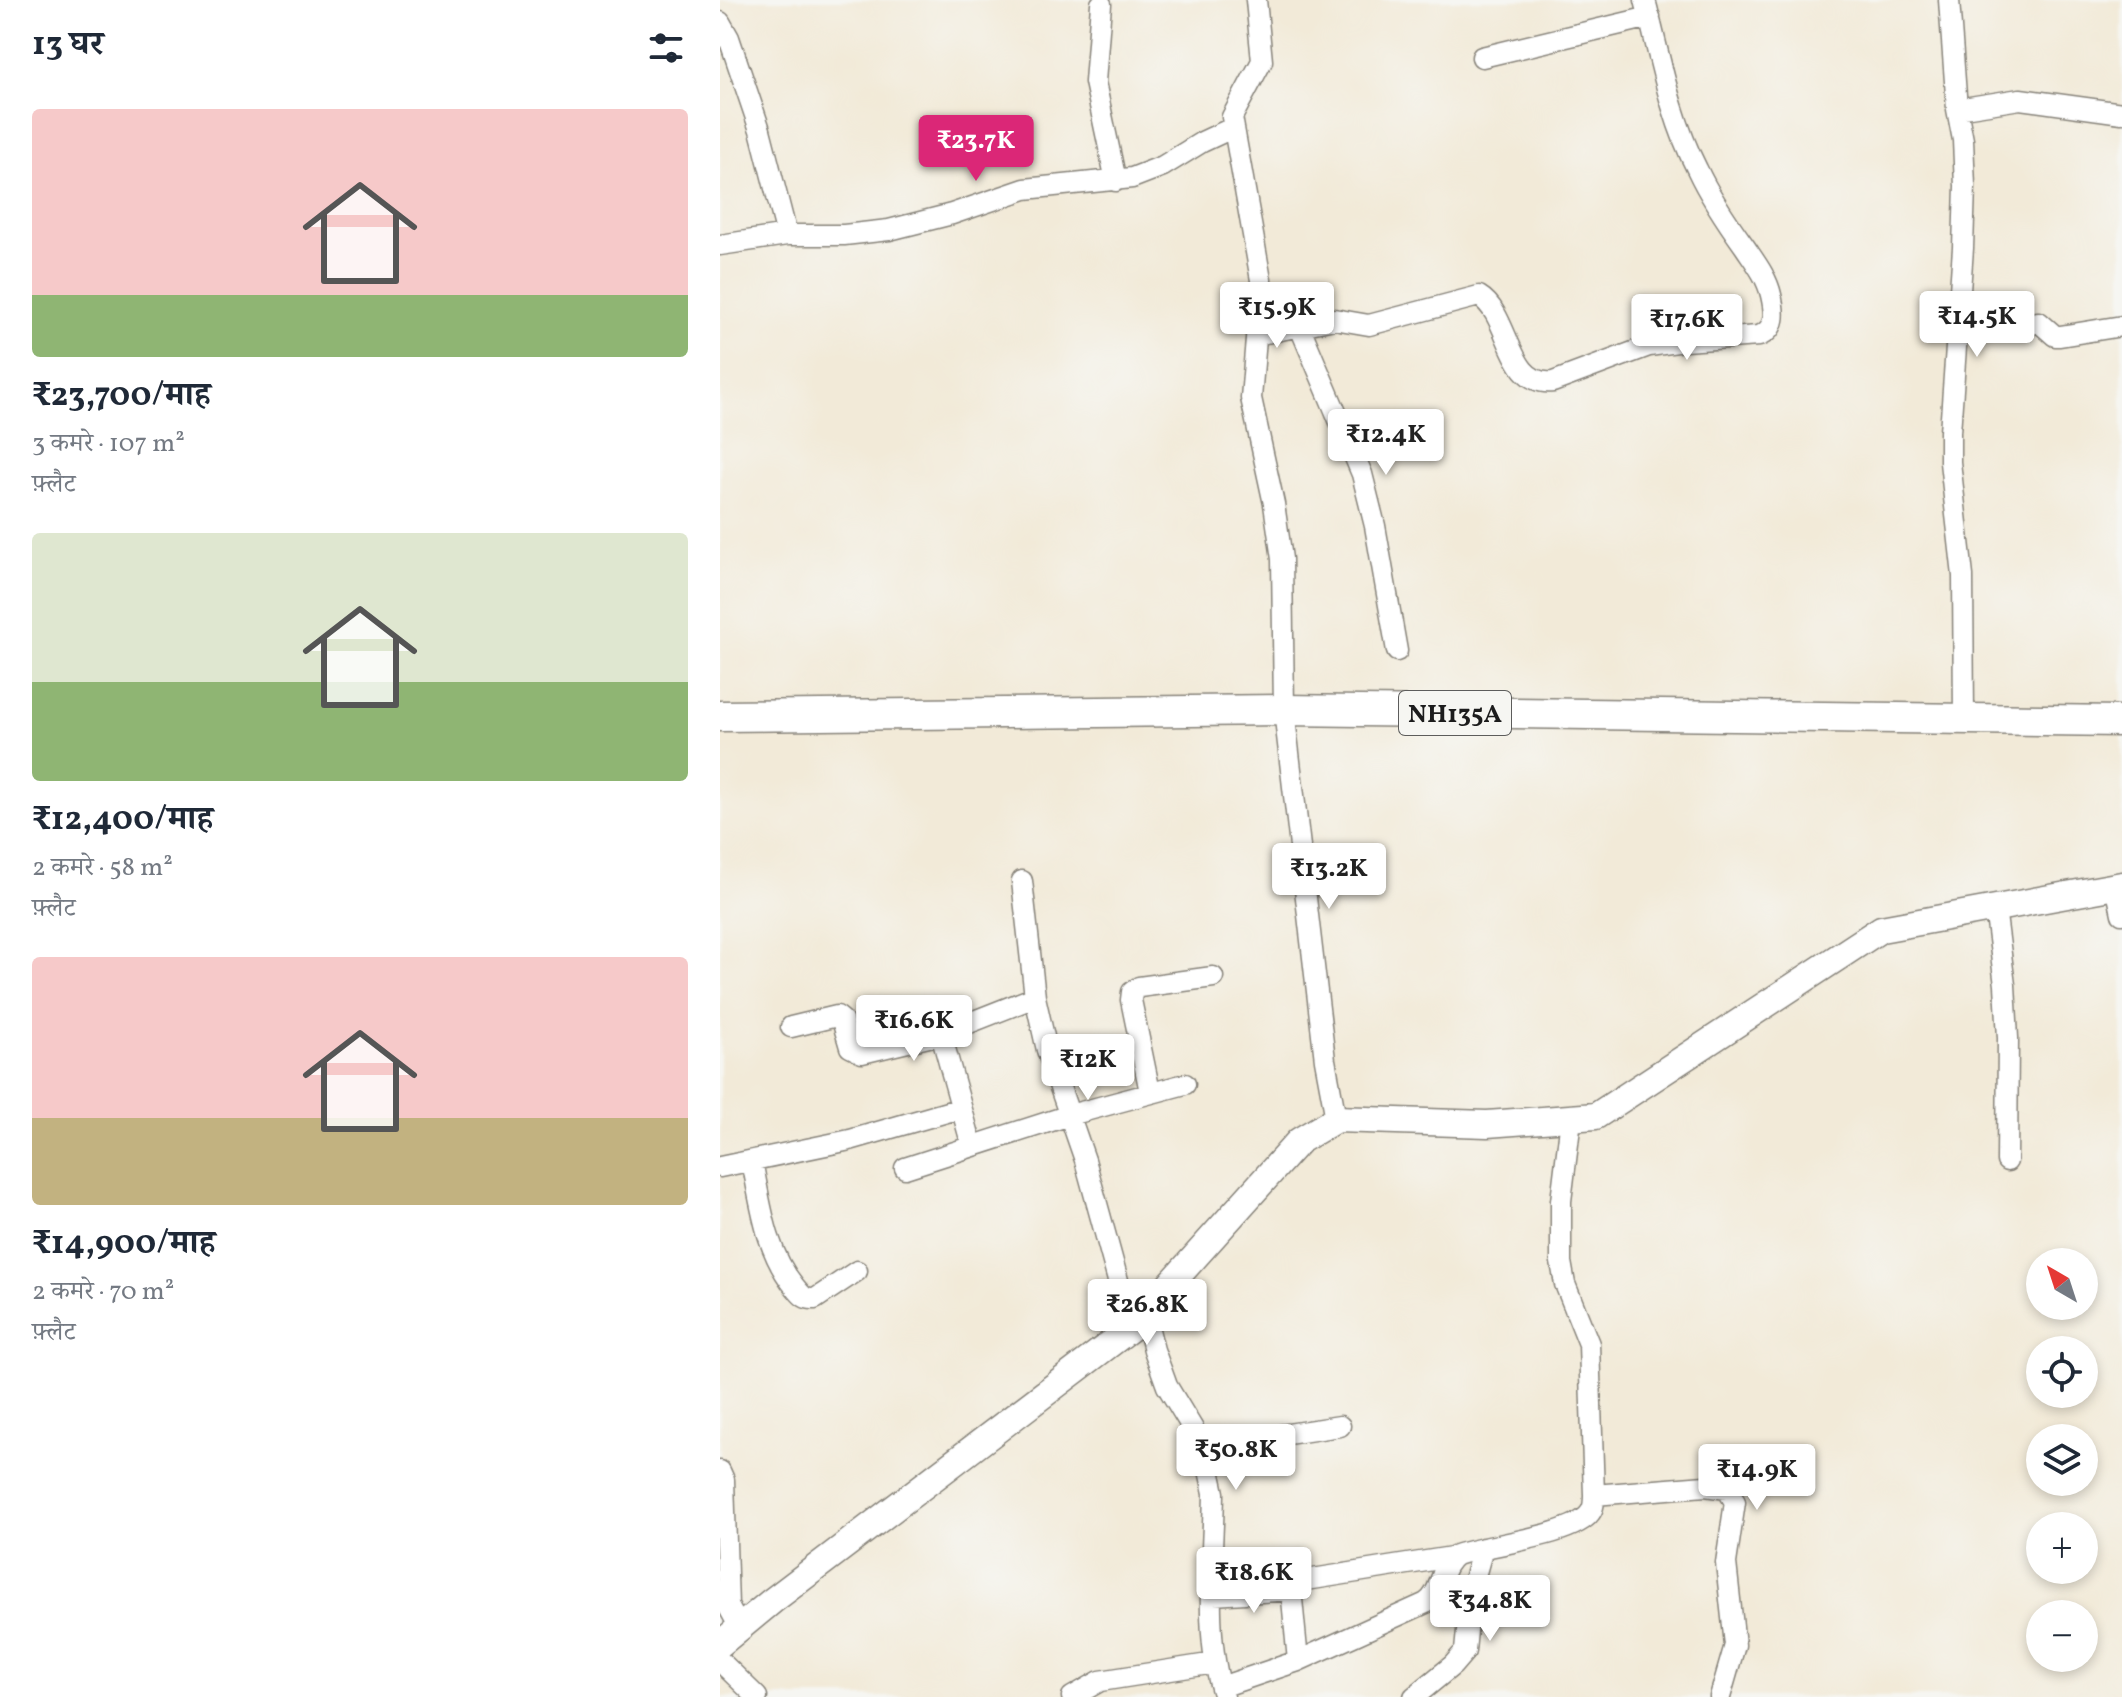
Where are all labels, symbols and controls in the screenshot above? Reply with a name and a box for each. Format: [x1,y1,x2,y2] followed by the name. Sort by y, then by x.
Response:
[32,22,104,69] text: 13 घर
[644,26,688,70] icon: filters
[911,115,1041,183] pin: ₹23.7K
[937,123,1015,159] text: ₹23.7K
[288,161,432,305] icon: home
[1212,282,1342,350] pin: ₹15.9K
[1238,290,1316,326] text: ₹15.9K
[1912,291,2042,359] pin: ₹14.5K
[1622,294,1752,362] pin: ₹17.6K
[1937,299,2017,335] text: ₹14.5K
[1649,302,1725,338] text: ₹17.6K
[32,373,211,420] text: ₹23,700/माह
[1321,409,1451,477] pin: ₹12.4K
[1346,417,1426,453] text: ₹12.4K
[32,426,185,462] text: 3 कमरे · 107 m²
[32,467,75,503] text: फ़्लैट
[288,585,432,729] icon: home
[1399,691,1511,735] road number: NH135A
[32,797,213,844] text: ₹12,400/माह
[1264,843,1394,911] pin: ₹13.2K
[32,850,173,886] text: 2 कमरे · 58 m²
[1290,851,1368,887] text: ₹13.2K
[32,891,75,927] text: फ़्लैट
[849,995,979,1063] pin: ₹16.6K
[874,1003,954,1039] text: ₹16.6K
[288,1009,432,1153] icon: home
[1041,1034,1135,1102] pin: ₹12K
[1059,1042,1117,1078] text: ₹12K
[32,1221,215,1268] text: ₹14,900/माह
[2026,1248,2098,1320] north arrow
[2026,1248,2098,1672] map controls
[32,1274,174,1310] text: 2 कमरे · 70 m²
[1082,1279,1212,1347] pin: ₹26.8K
[1106,1287,1188,1323] text: ₹26.8K
[32,1315,75,1351] text: फ़्लैट
[2026,1336,2098,1408] button: locate
[1171,1424,1301,1492] pin: ₹50.8K
[2026,1424,2098,1496] button: layers
[1194,1432,1278,1468] text: ₹50.8K
[1692,1444,1822,1512] pin: ₹14.9K
[1716,1452,1798,1488] text: ₹14.9K
[2026,1512,2098,1584] button: +
[1189,1547,1319,1615] pin: ₹18.6K
[1214,1555,1294,1591] text: ₹18.6K
[1425,1575,1555,1643] pin: ₹34.8K
[1448,1583,1532,1619] text: ₹34.8K
[2026,1600,2098,1672] button: −

